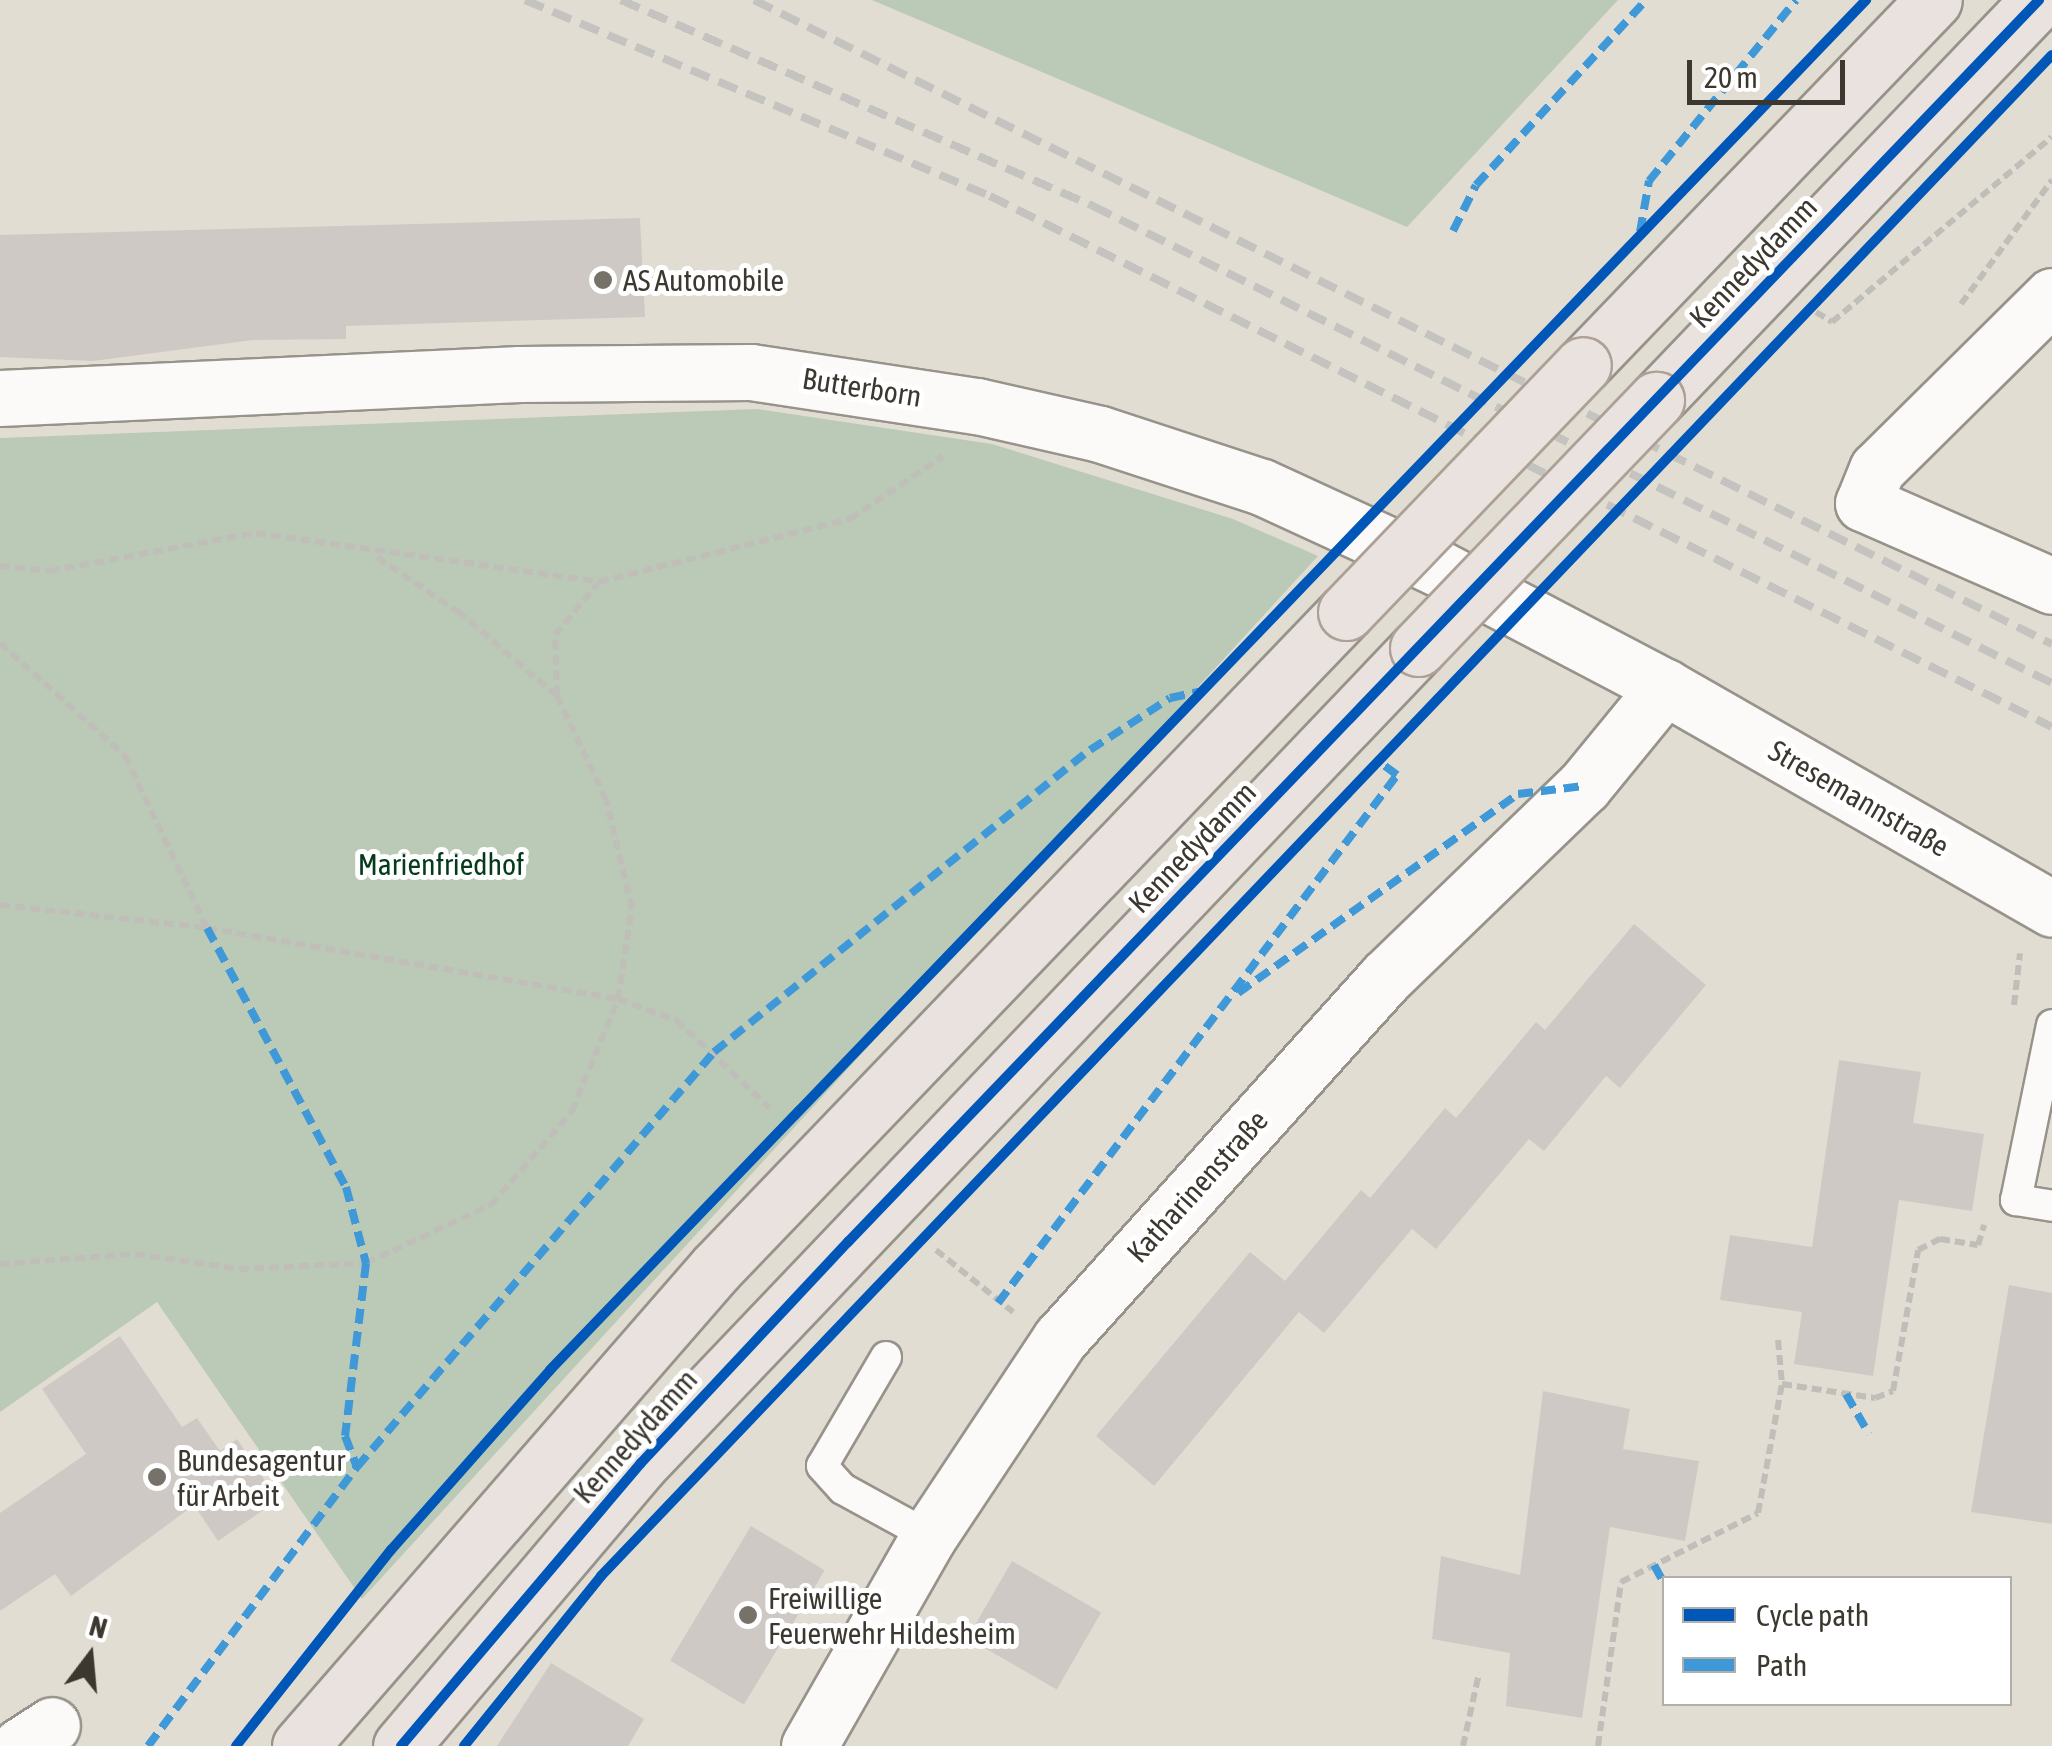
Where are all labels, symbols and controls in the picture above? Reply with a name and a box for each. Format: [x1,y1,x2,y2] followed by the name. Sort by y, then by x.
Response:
[1692,40,1850,102] scale bar
[1704,60,1758,94] text: 20 m
[1682,189,1824,335] street label: Kennedydamm
[623,262,784,298] place label: AS Automobile
[592,269,614,291] marker: AS Automobile
[800,360,924,414] street label: Butterborn
[1763,732,1955,864] street label: Stresemannstraße
[1121,774,1263,920] street label: Kennedydamm
[358,846,524,882] park label: Marienfriedhof
[1119,1102,1275,1270] street label: Katharinenstraße
[565,1362,705,1510] street label: Kennedydamm
[177,1442,345,1512] place label: Bundesagentur für Arbeit
[146,1466,168,1488] marker: Bundesagentur für Arbeit
[1662,1576,2012,1706] legend
[768,1580,1016,1650] place label: Freiwillige Feuerwehr Hildesheim
[1756,1598,1869,1632] text: Cycle path
[737,1604,759,1626] marker: Freiwillige Feuerwehr Hildesheim
[40,1606,140,1706] north arrow
[86,1610,111,1645] text: N
[1756,1648,1807,1682] text: Path

